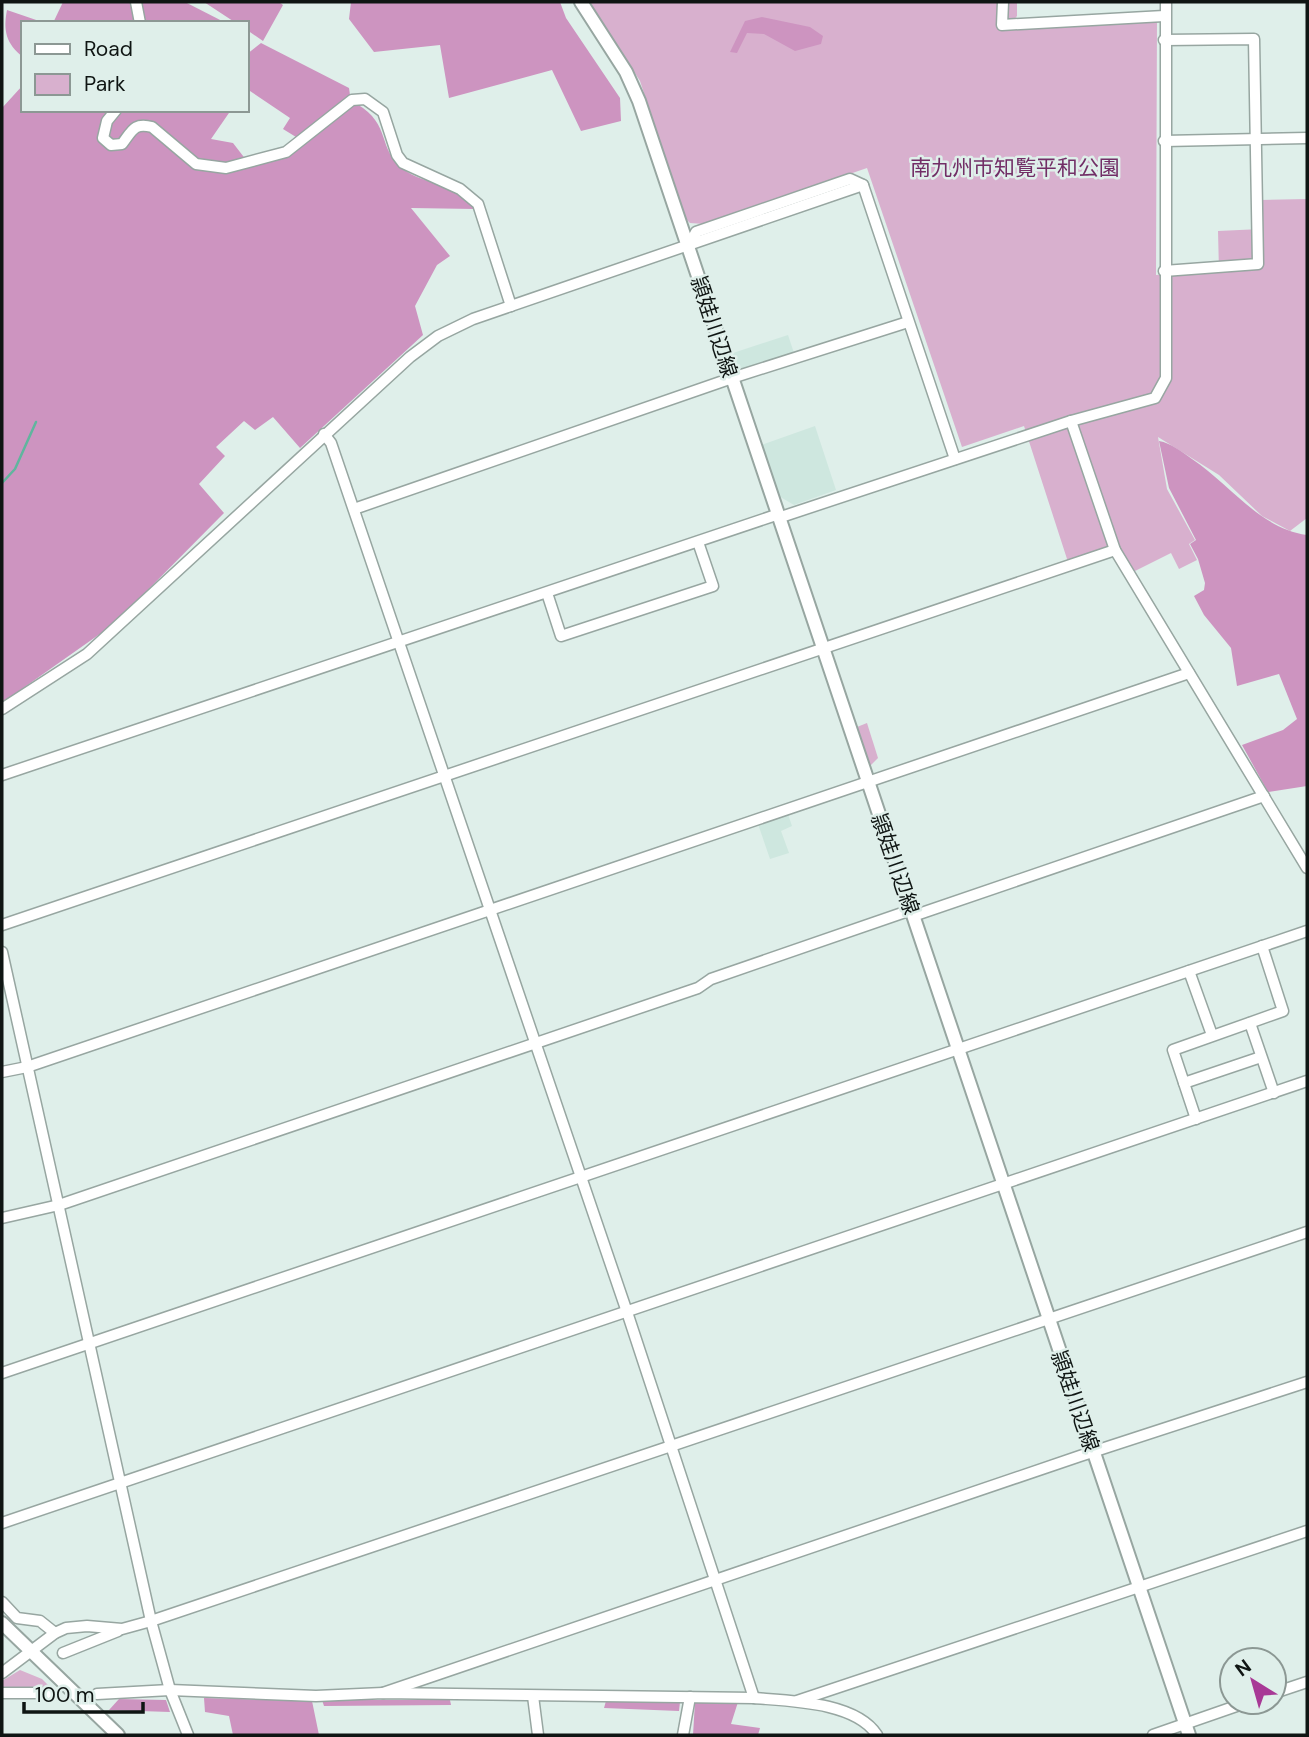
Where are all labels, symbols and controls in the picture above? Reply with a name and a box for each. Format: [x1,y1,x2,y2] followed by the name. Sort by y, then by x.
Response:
[21,21,248,112] legend
[84,35,133,63] text: Road
[84,70,126,98] text: Park
[910,154,1120,182] park label: 南九州市知覧平和公園
[684,273,744,381] street label: 頴娃川辺線
[865,810,925,918] street label: 頴娃川辺線
[1045,1347,1105,1455] street label: 頴娃川辺線
[1218,1646,1288,1716] north arrow
[1230,1654,1256,1682] text: N
[24,1670,144,1714] scale bar
[35,1681,95,1709] text: 100 m

